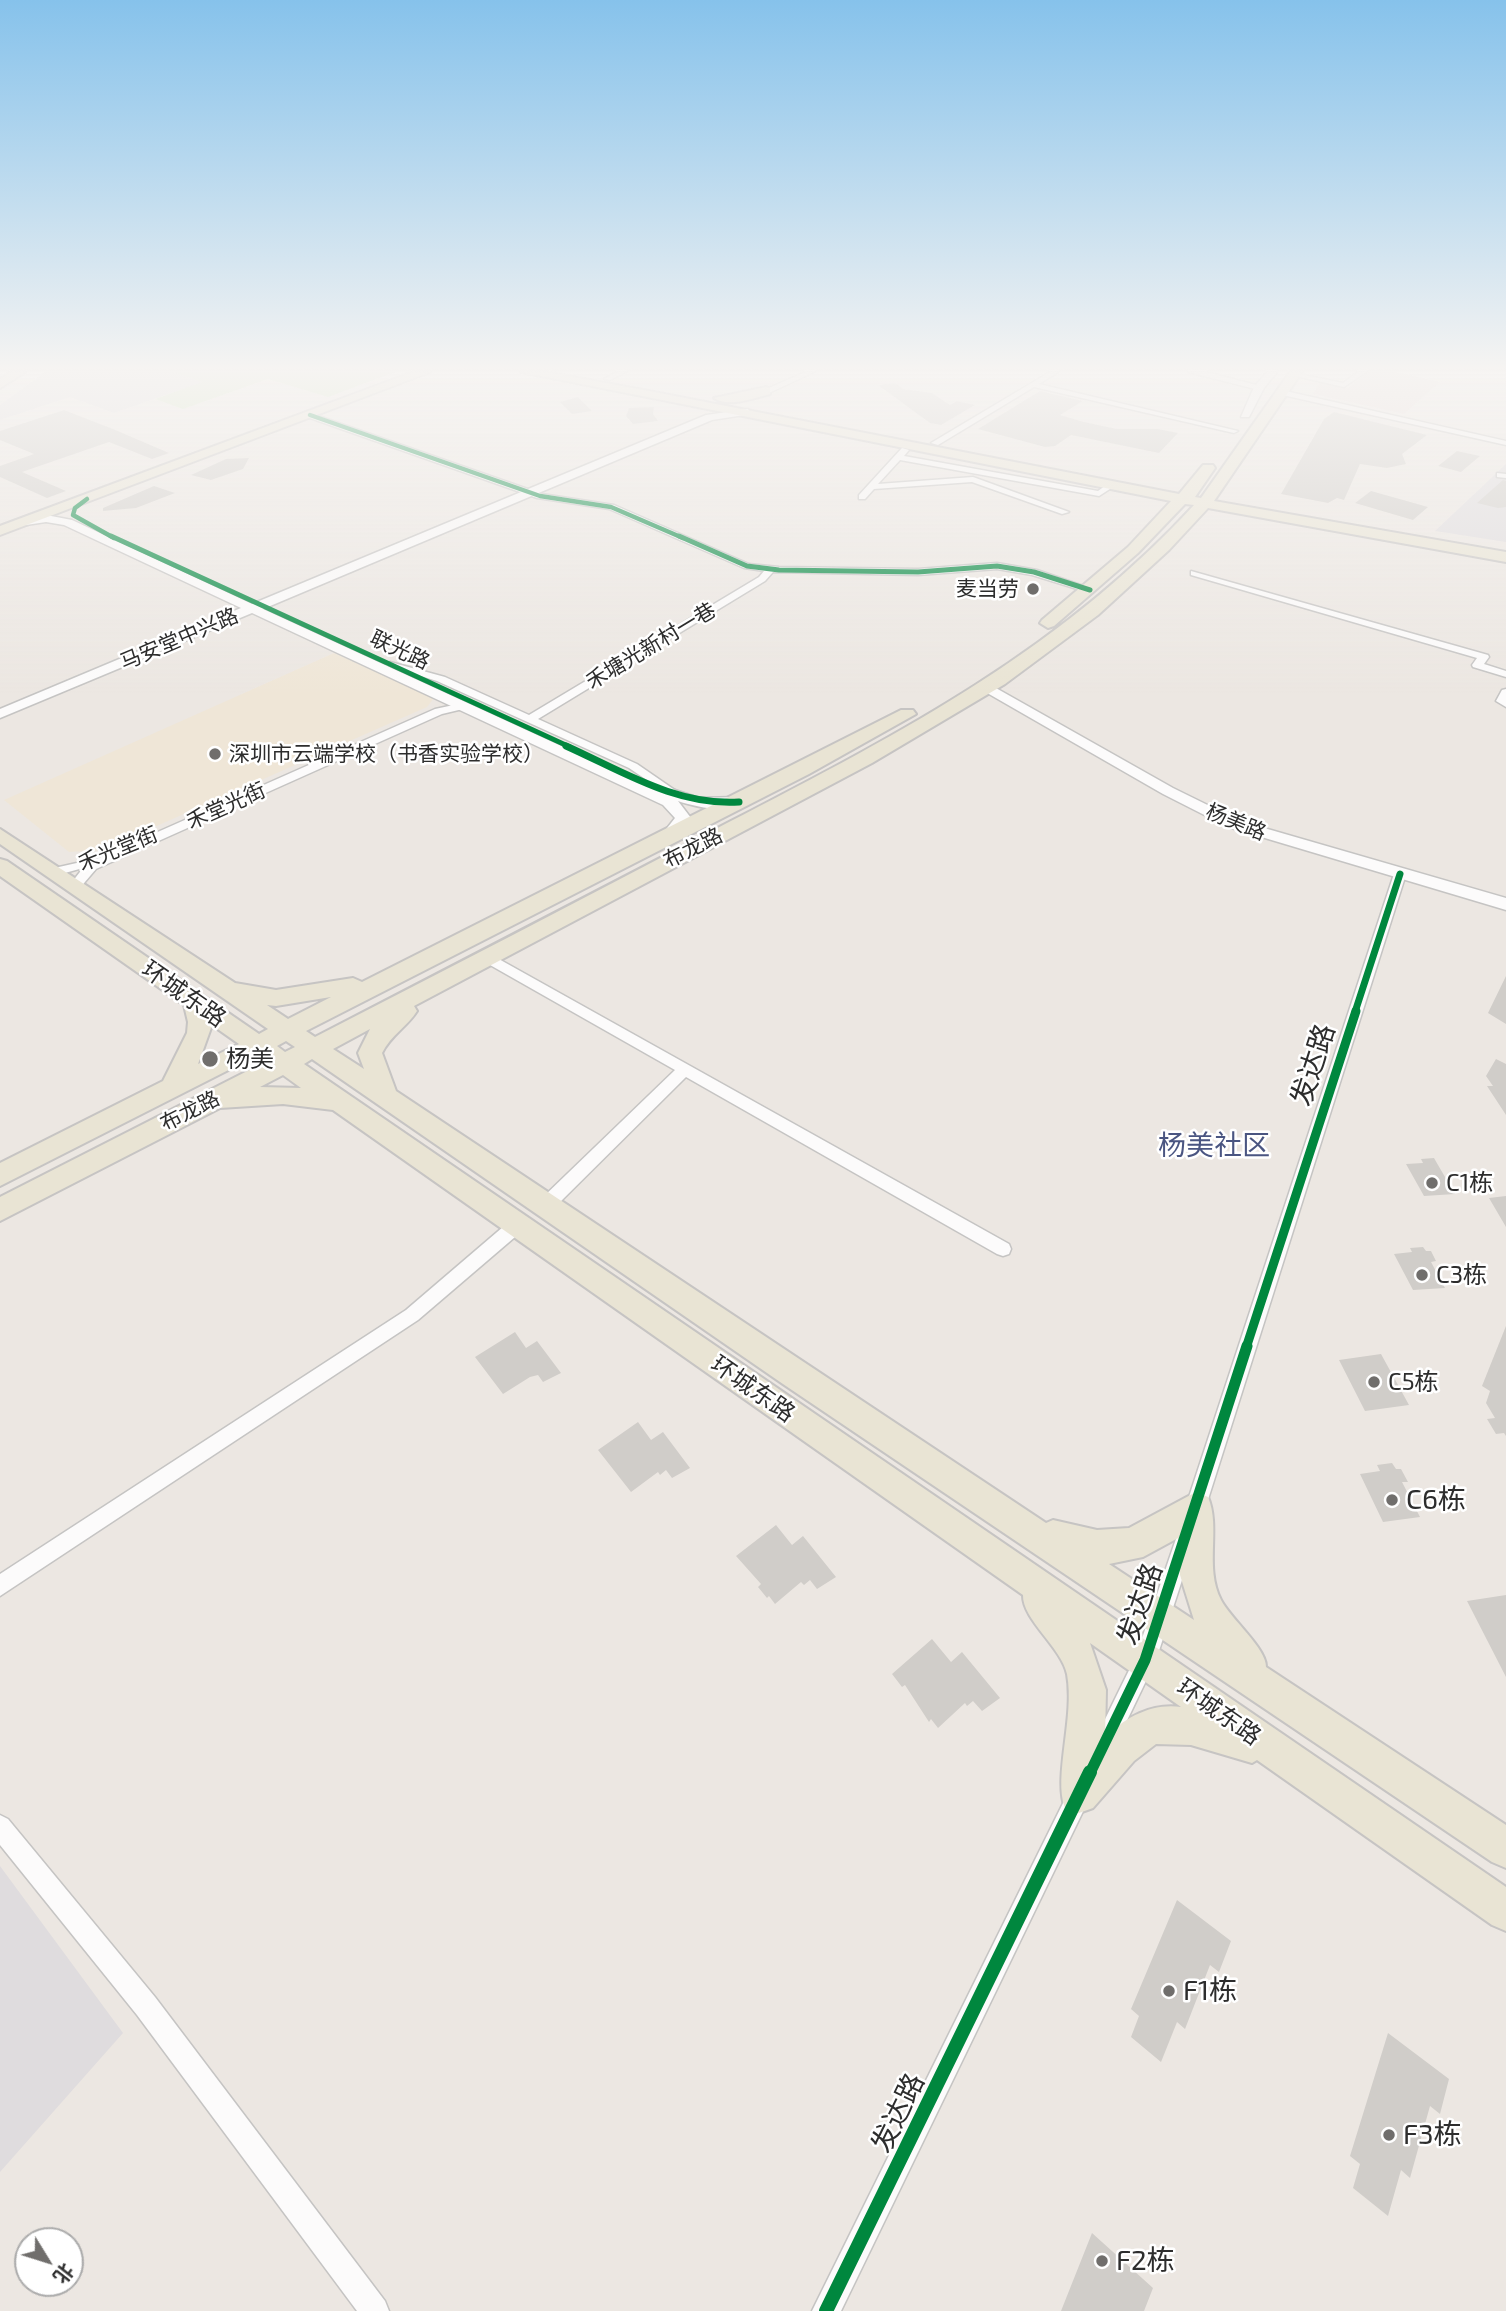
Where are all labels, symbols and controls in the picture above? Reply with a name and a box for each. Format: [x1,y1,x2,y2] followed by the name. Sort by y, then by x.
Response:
[956,576,1019,602] place label: 麦当劳
[1025,581,1041,597] marker: 麦当劳
[582,597,720,695] street label: 禾塘光新村一巷
[116,603,242,675] street label: 马安堂中兴路
[366,625,434,675] street label: 联光路
[229,741,544,767] place label: 深圳市云端学校（书香实验学校）
[207,746,223,762] marker: 深圳市云端学校（书香实验学校）
[183,777,269,835] street label: 禾堂光街
[1202,799,1270,845] street label: 杨美路
[74,822,162,876] street label: 禾光堂街
[659,822,727,874] street label: 布龙路
[136,955,232,1033] street label: 环城东路
[1284,1020,1342,1110] street label: 发达路
[226,1045,274,1073] place label: 杨美
[200,1049,220,1069] marker: 杨美
[156,1085,224,1137] street label: 布龙路
[1158,1129,1270,1163] district label: 杨美社区
[1446,1169,1493,1197] place label: C1栋
[1424,1175,1440,1191] marker: C1栋
[1436,1261,1487,1289] place label: C3栋
[1414,1267,1430,1283] marker: C3栋
[705,1350,801,1428] street label: 环城东路
[1388,1368,1439,1396] place label: C5栋
[1366,1374,1382,1390] marker: C5栋
[1406,1483,1466,1517] place label: C6栋
[1384,1492,1400,1508] marker: C6栋
[1110,1559,1170,1649] street label: 发达路
[1171,1673,1267,1751] street label: 环城东路
[1183,1974,1237,2008] place label: F1栋
[1161,1983,1177,1999] marker: F1栋
[864,2068,932,2158] street label: 发达路
[1403,2118,1462,2152] place label: F3栋
[1381,2127,1397,2143] marker: F3栋
[14,2227,84,2297] north arrow
[1116,2244,1175,2278] place label: F2栋
[1094,2253,1110,2269] marker: F2栋
[49,2259,79,2289] text: 北

